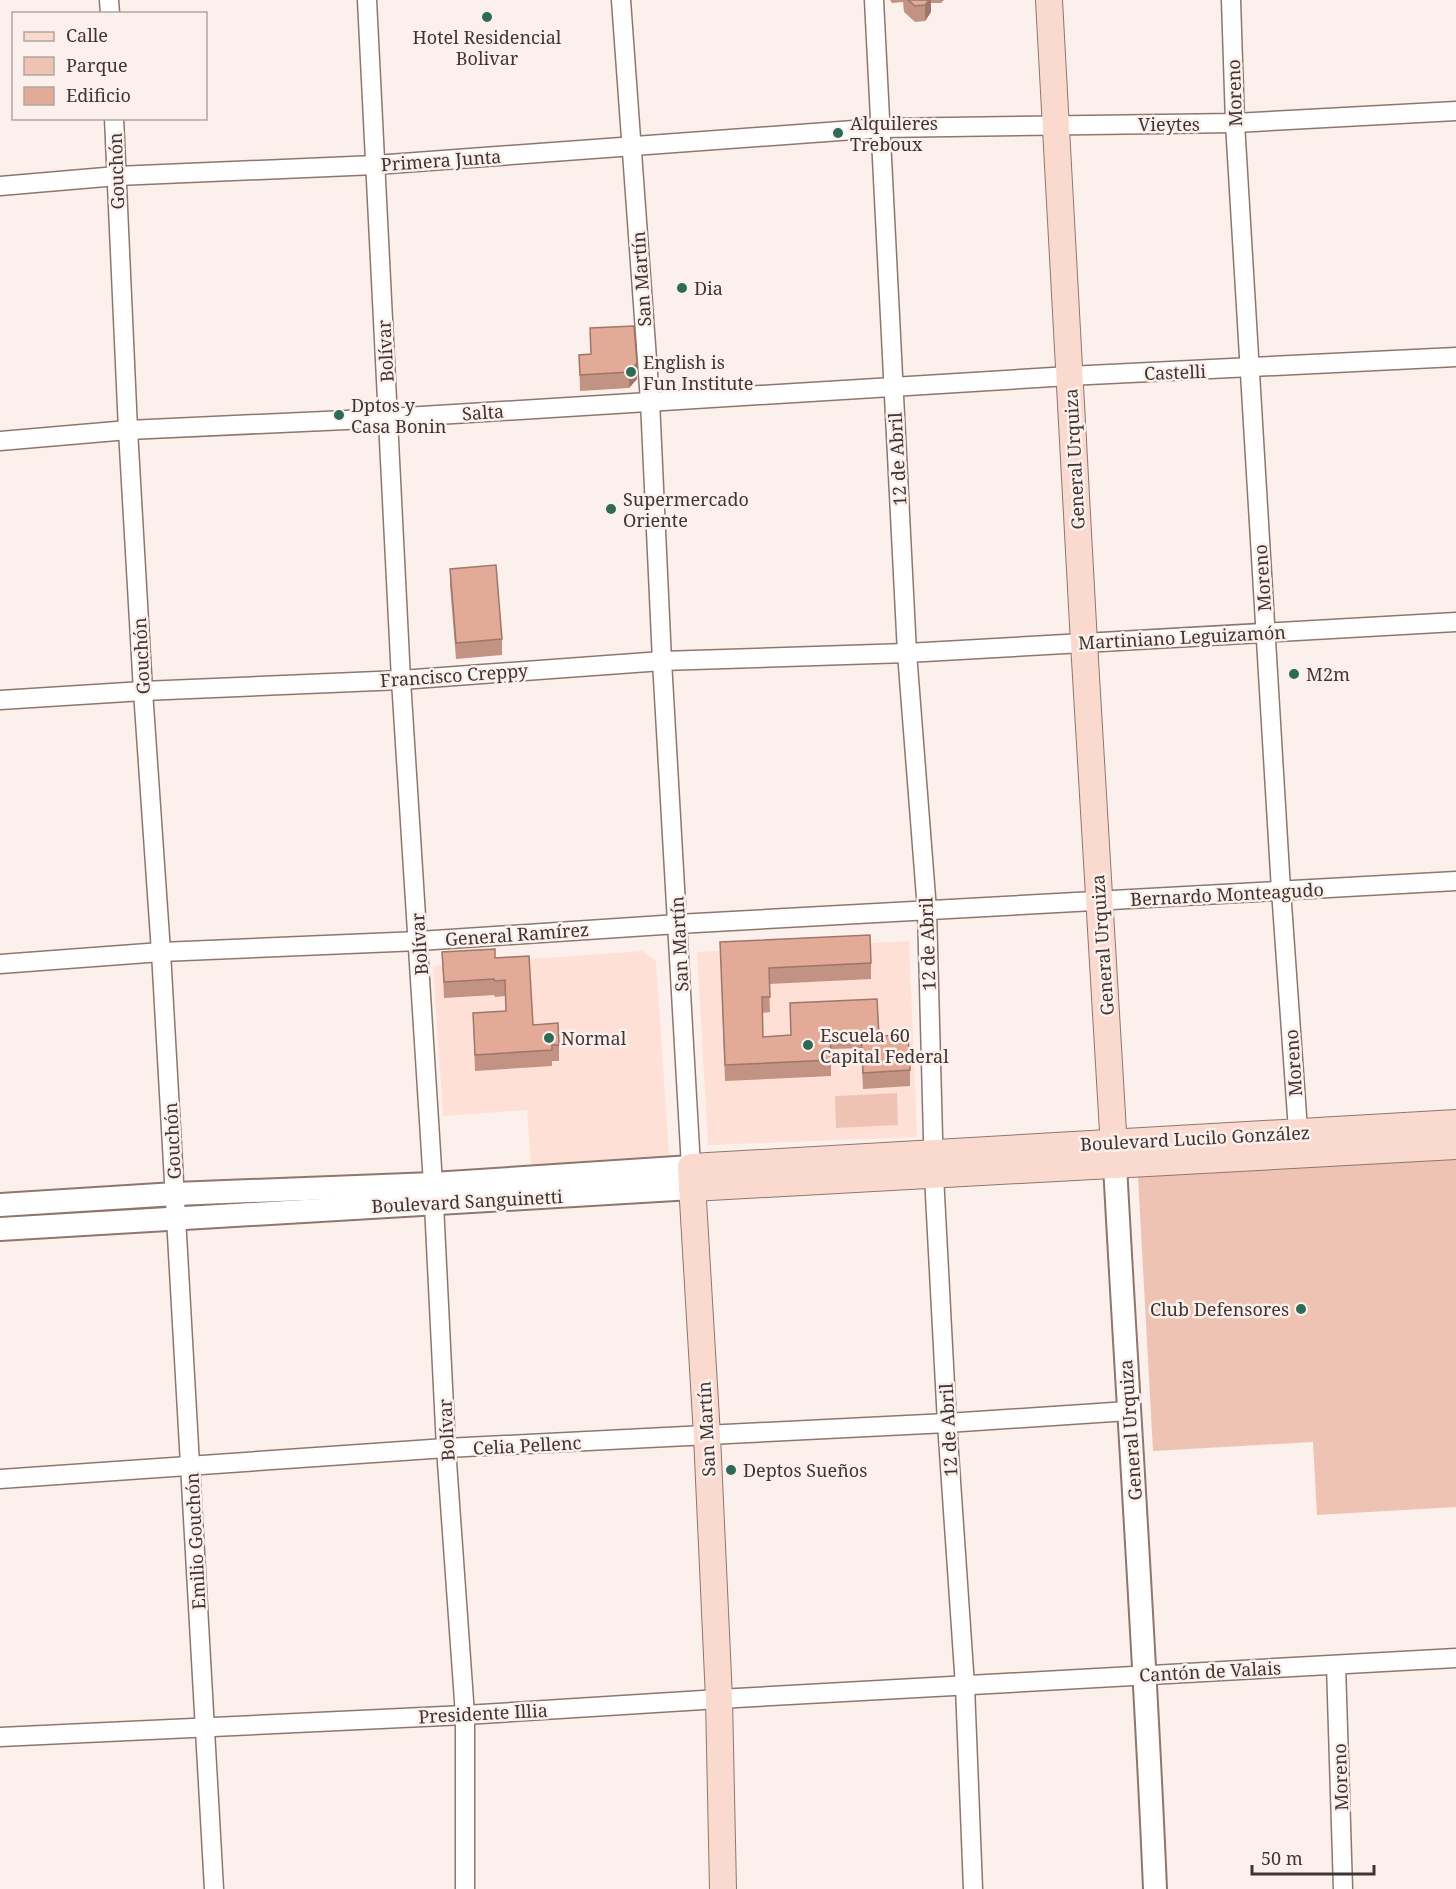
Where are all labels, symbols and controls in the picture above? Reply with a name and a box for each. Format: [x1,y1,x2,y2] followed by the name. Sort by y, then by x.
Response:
[480,10,494,24] marker: Hotel Residencial Bolivar
[12,12,207,120] legend
[66,23,108,47] text: Calle
[413,25,562,70] place label: Hotel Residencial Bolivar
[66,53,128,77] text: Parque
[1221,59,1247,127] street label: Moreno
[66,83,131,107] text: Edificio
[850,111,938,156] place label: Alquileres Treboux
[1138,112,1200,136] street label: Vieytes
[831,126,845,140] marker: Alquileres Treboux
[103,132,129,210] street label: Gouchón
[380,144,502,176] street label: Primera Junta
[626,230,656,327] street label: San Martín
[694,276,723,300] place label: Dia
[675,281,689,295] marker: Dia
[371,319,399,383] street label: Bolívar
[643,350,754,395] place label: English is Fun Institute
[1143,359,1207,385] street label: Castelli
[624,365,638,379] marker: English is Fun Institute
[1058,388,1090,530] street label: General Urquiza
[351,393,447,438] place label: Dptos y Casa Bonin
[461,399,505,425] street label: Salta
[332,408,346,422] marker: Dptos y Casa Bonin
[883,411,911,506] street label: 12 de Abril
[623,487,749,532] place label: Supermercado Oriente
[604,502,618,516] marker: Supermercado Oriente
[1248,544,1276,612] street label: Moreno
[127,617,155,695] street label: Gouchón
[1078,620,1287,654] street label: Martiniano Leguizamón
[379,658,530,692] street label: Francisco Creppy
[1306,662,1350,686] place label: M2m
[1287,667,1301,681] marker: M2m
[1085,874,1119,1016] street label: General Urquiza
[1130,877,1324,911] street label: Bernardo Monteagudo
[664,895,693,992] street label: San Martín
[913,896,941,991] street label: 12 de Abril
[405,911,433,976] street label: Bolívar
[444,917,590,951] street label: General Ramírez
[820,1023,949,1068] place label: Escuela 60 Capital Federal
[561,1026,627,1050] place label: Normal
[1279,1029,1307,1097] street label: Moreno
[542,1031,556,1045] marker: Normal
[801,1038,815,1052] marker: Escuela 60 Capital Federal
[158,1102,186,1180] street label: Gouchón
[1079,1120,1311,1156] street label: Boulevard Lucilo González
[371,1184,564,1218] street label: Boulevard Sanguinetti
[1150,1297,1289,1321] place label: Club Defensores
[1294,1302,1308,1316] marker: Club Defensores
[1113,1359,1147,1501] street label: General Urquiza
[691,1380,720,1477] street label: San Martín
[934,1382,962,1477] street label: 12 de Abril
[432,1398,460,1462] street label: Bolívar
[472,1430,582,1460] street label: Celia Pellenc
[743,1458,867,1482] place label: Deptos Sueños
[724,1463,738,1477] marker: Deptos Sueños
[179,1471,211,1610] street label: Emilio Gouchón
[1138,1655,1282,1687] street label: Cantón de Valais
[418,1698,548,1728] street label: Presidente Illia
[1327,1743,1353,1811] street label: Moreno
[1252,1838,1374,1876] scale bar
[1261,1846,1303,1870] text: 50 m

